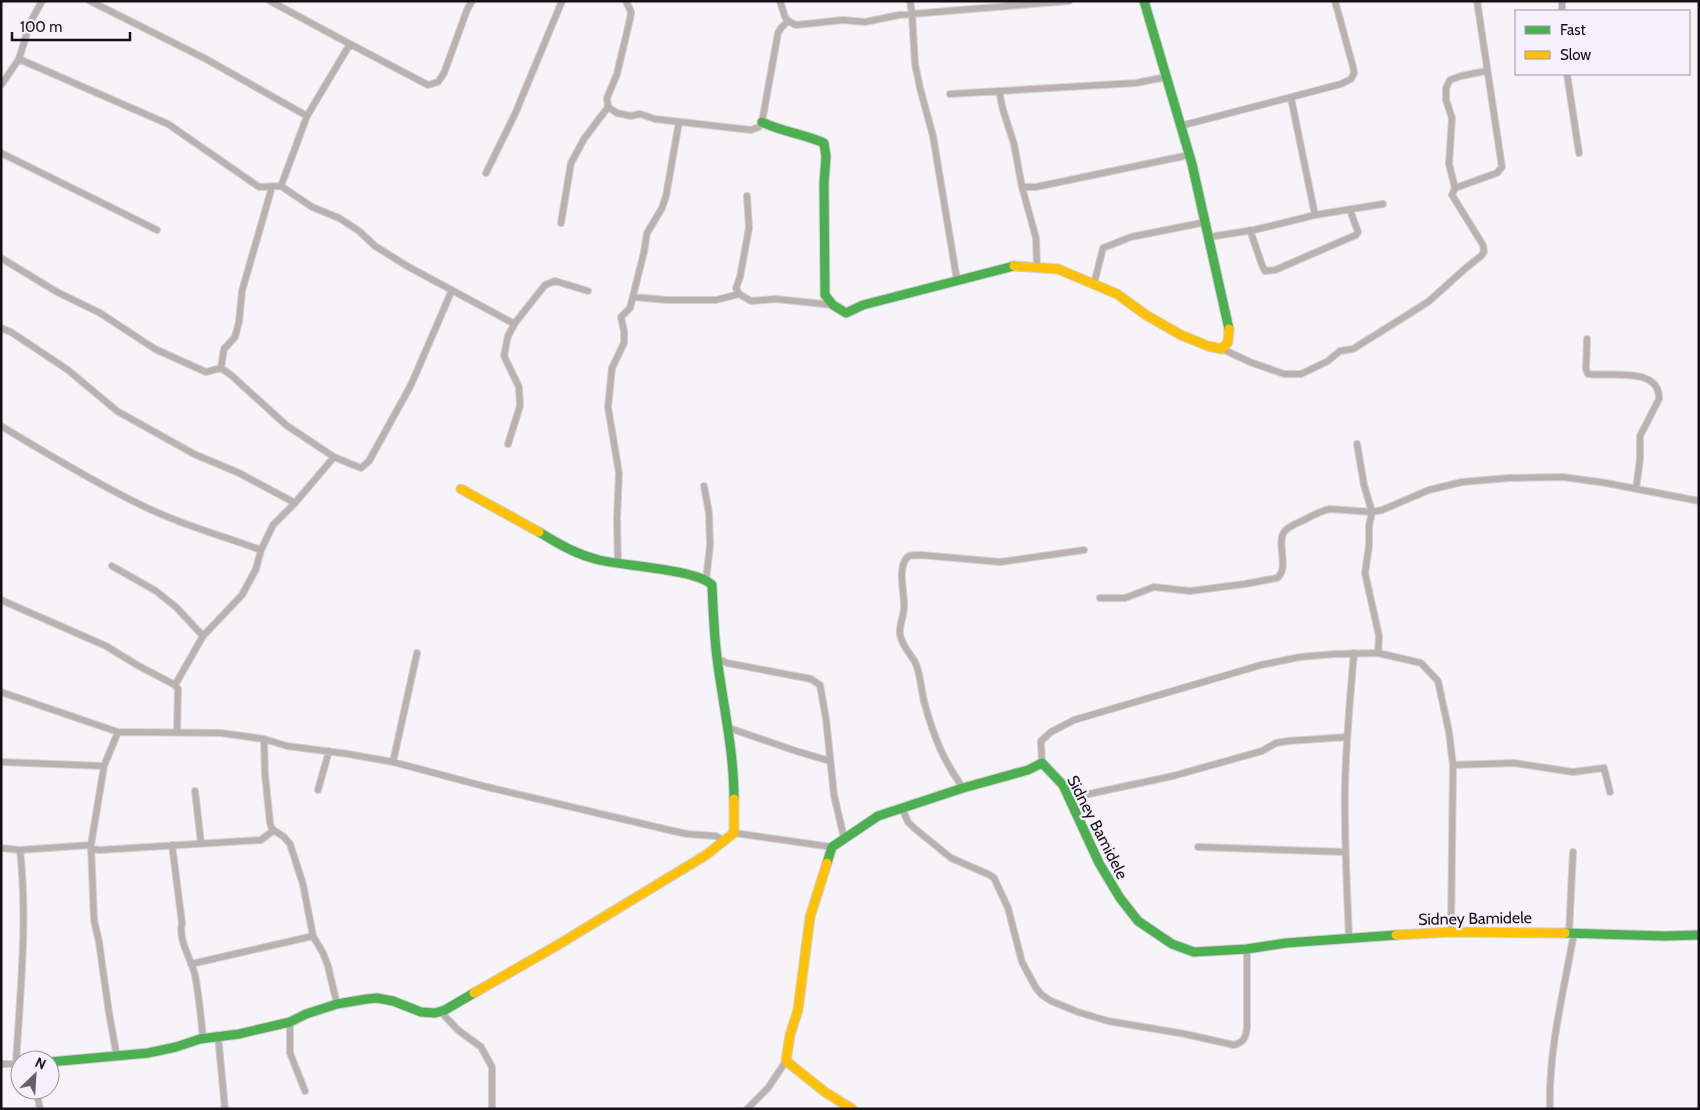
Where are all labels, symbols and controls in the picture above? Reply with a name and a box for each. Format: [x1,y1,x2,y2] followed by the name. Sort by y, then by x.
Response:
[12,10,130,42] scale bar
[1515,10,1690,75] legend
[20,18,62,36] text: 100 m
[1560,21,1585,39] text: Fast
[1560,46,1591,64] text: Slow
[1063,772,1132,882] street label: Sidney Bamidele
[1418,908,1532,929] street label: Sidney Bamidele
[10,1050,60,1100] north arrow
[32,1053,49,1073] text: N

